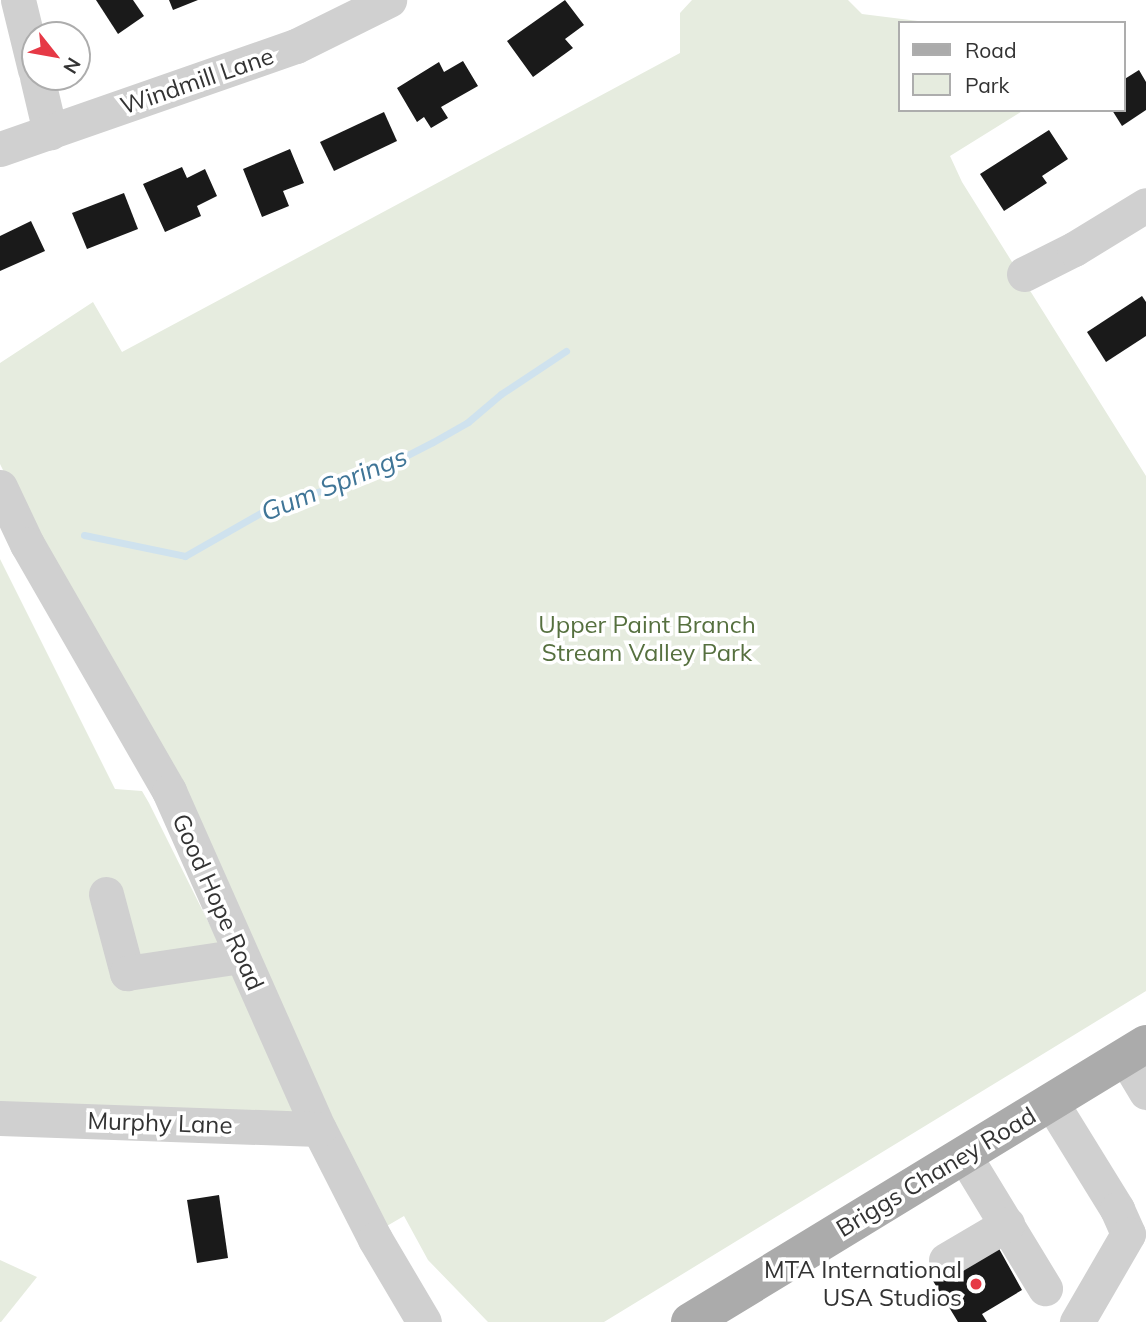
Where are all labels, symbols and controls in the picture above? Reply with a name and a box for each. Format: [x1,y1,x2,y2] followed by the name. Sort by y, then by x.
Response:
[21,21,91,91] north arrow
[898,21,1125,112] legend
[965,37,1016,63] text: Road
[117,41,277,121] street label: Windmill Lane
[58,53,86,78] text: N
[965,72,1009,98] text: Park
[256,441,412,527] water label: Gum Springs
[538,611,756,667] park label: Upper Paint Branch Stream Valley Park
[166,809,270,995] street label: Good Hope Road
[831,1101,1041,1243] street label: Briggs Chaney Road
[87,1106,233,1140] street label: Murphy Lane
[764,1256,962,1312] place label: MTA International USA Studios
[968,1276,984,1292] marker: MTA International USA Studios

